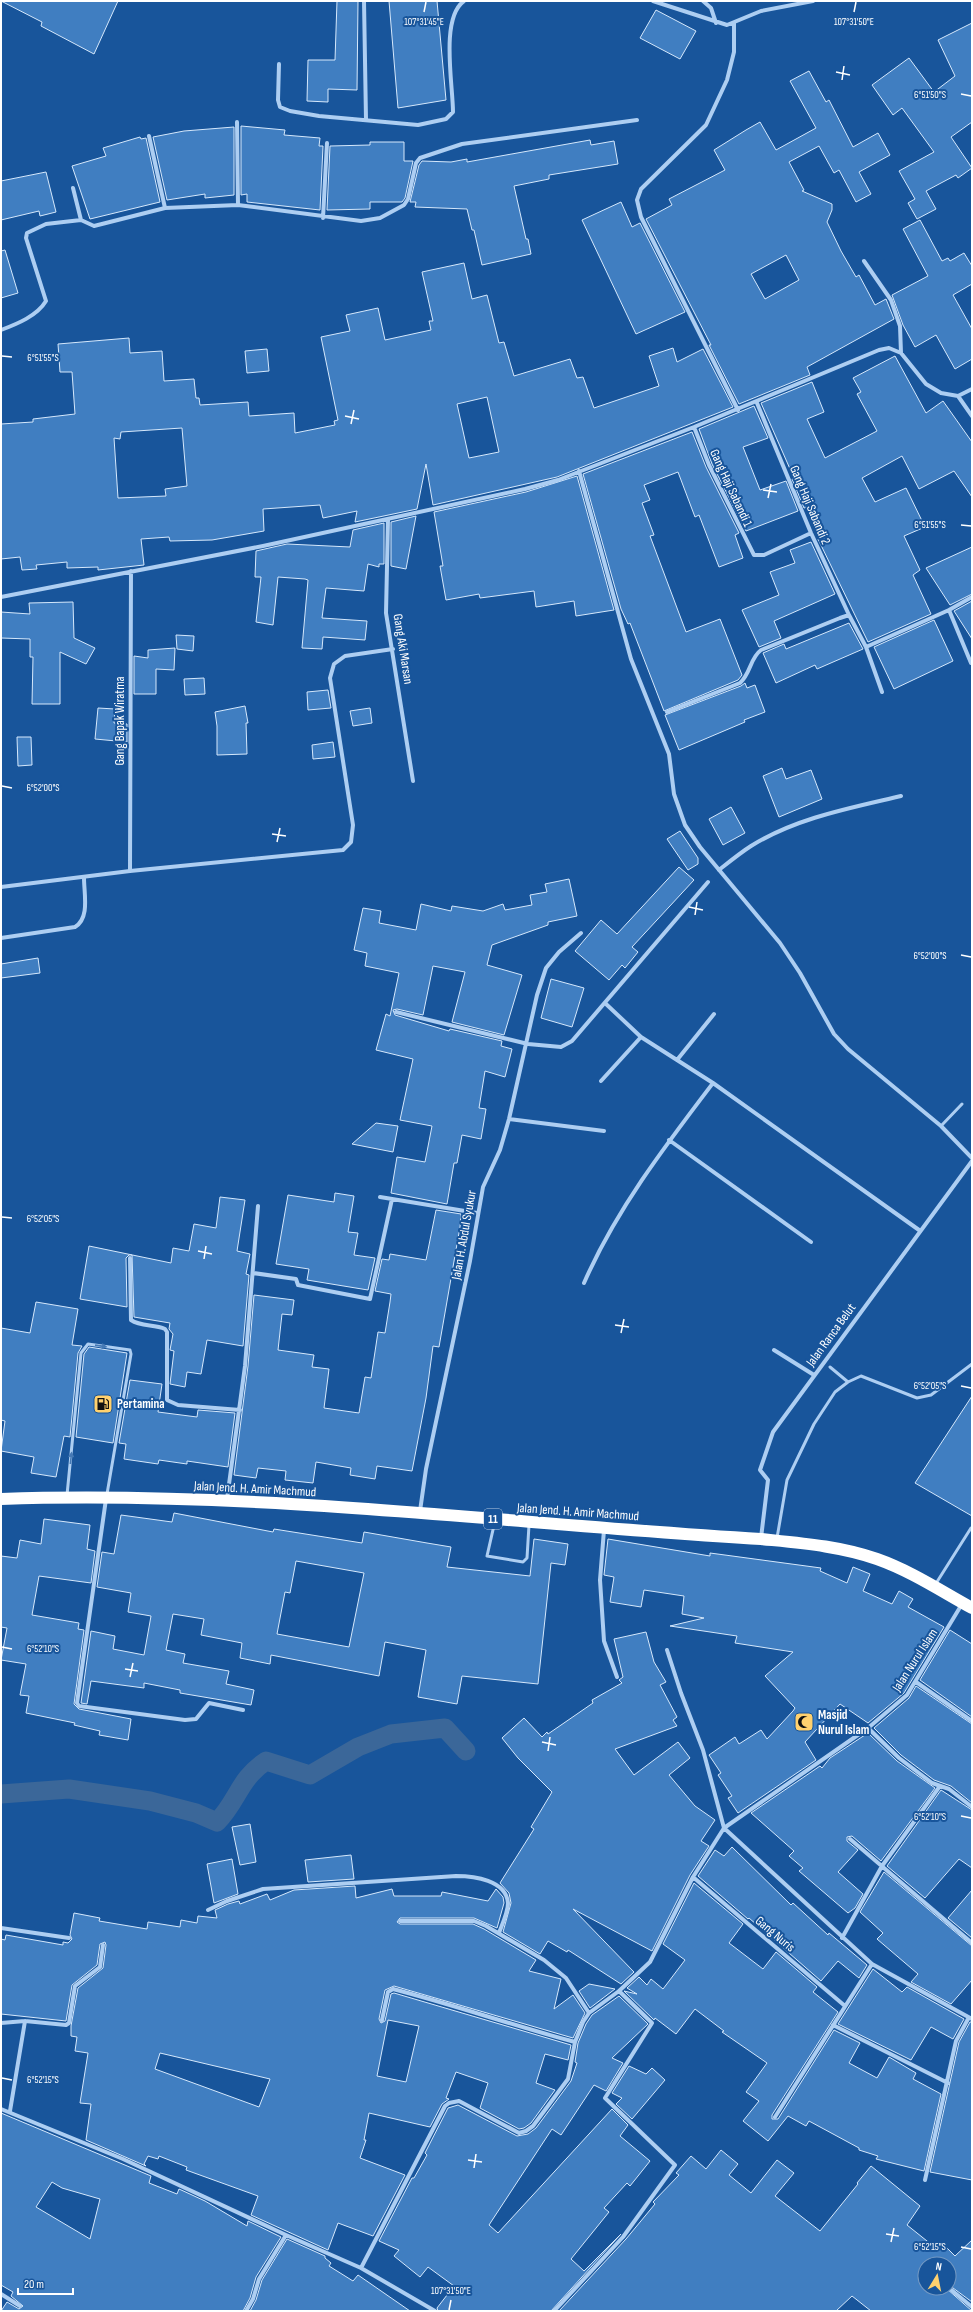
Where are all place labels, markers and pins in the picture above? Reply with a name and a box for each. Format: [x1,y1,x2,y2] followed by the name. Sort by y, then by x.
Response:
[92,1393,114,1415] fuel station icon: Pertamina
[117,1396,165,1412] place label: Pertamina
[818,1707,870,1738] place label: Masjid Nurul Islam
[793,1711,815,1733] mosque icon: Masjid Nurul Islam

